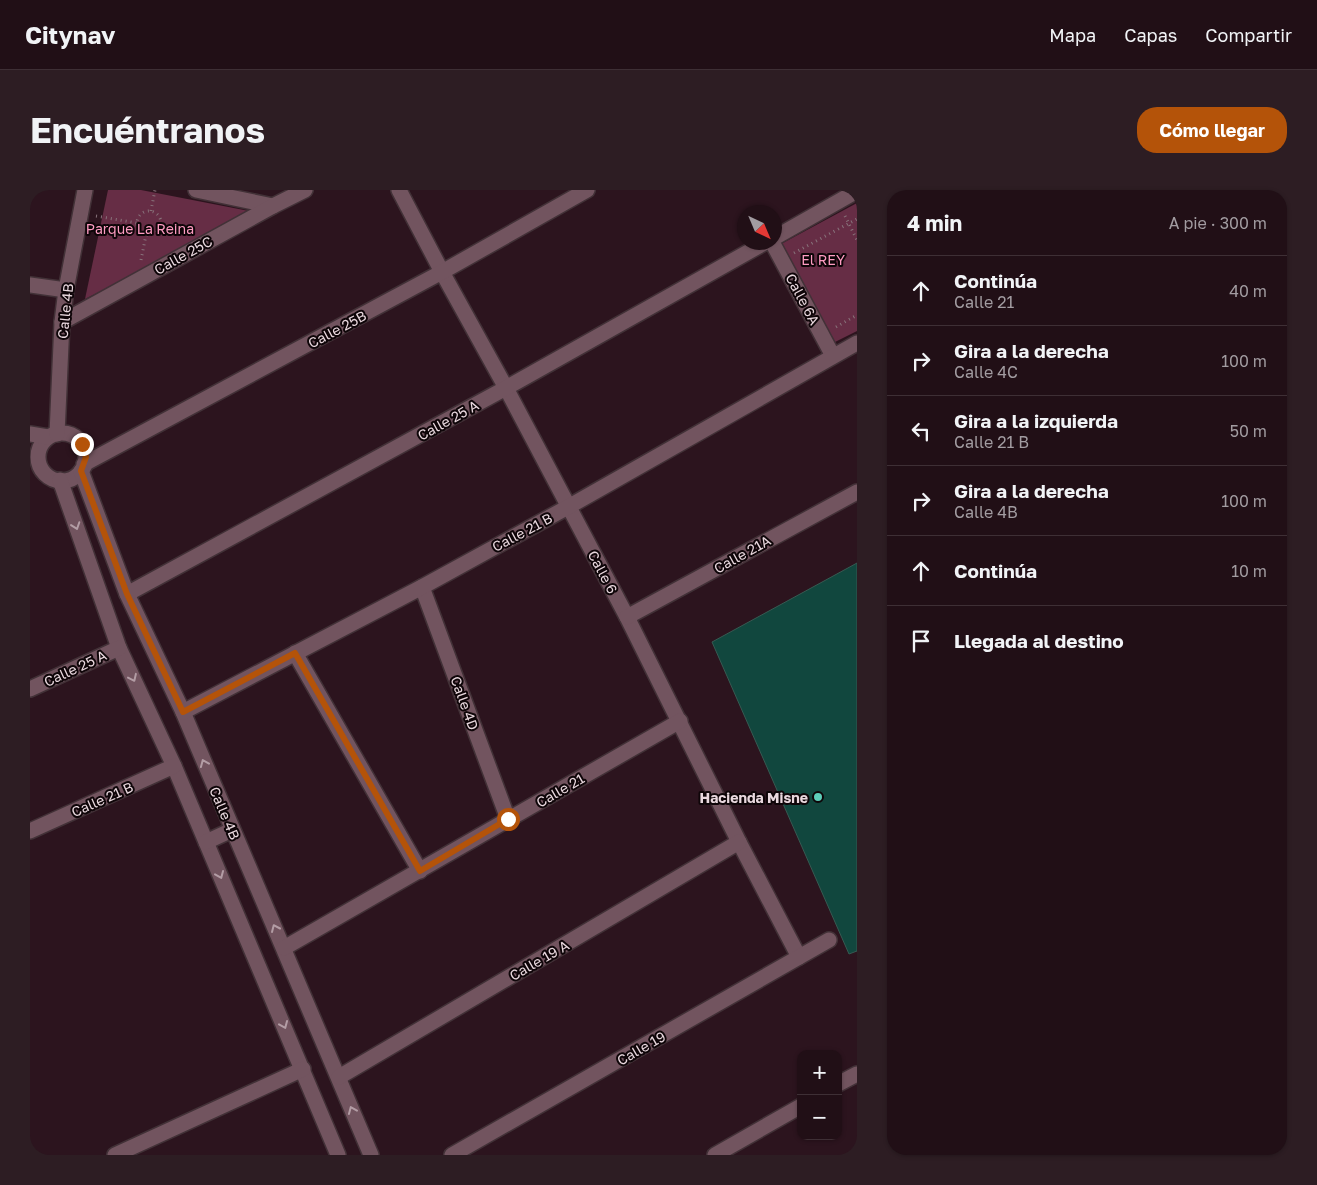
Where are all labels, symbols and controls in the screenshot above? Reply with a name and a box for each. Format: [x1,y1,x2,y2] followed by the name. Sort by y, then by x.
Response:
[25,20,115,49] text: Citynav
[1049,24,1096,46] text: Mapa
[1124,24,1177,46] text: Capas
[1205,24,1292,46] text: Compartir
[1137,107,1287,153] button: Cómo llegar
[30,109,265,151] text: Encuéntranos
[737,205,782,250] north arrow
[907,210,962,236] text: 4 min
[1169,213,1267,233] text: A pie · 300 m
[86,220,194,237] park label: Parque La Reina
[151,232,215,278] street label: Calle 25C
[801,251,845,268] park label: El REY
[954,269,1037,292] text: Continúa
[782,270,824,328] street label: Calle 6A
[907,277,935,305] icon: ahead
[1229,281,1267,301] text: 40 m
[54,282,76,340] street label: Calle 4B
[954,292,1014,312] text: Calle 21
[305,307,369,351] street label: Calle 25B
[954,339,1109,362] text: Gira a la derecha
[907,347,935,375] icon: right
[1221,351,1267,371] text: 100 m
[954,362,1018,382] text: Calle 4C
[415,396,482,444] street label: Calle 25 A
[954,409,1118,432] text: Gira a la izquierda
[907,417,935,445] icon: left
[1230,421,1267,441] text: 50 m
[954,432,1029,452] text: Calle 21 B
[71,433,94,456] route end
[954,479,1109,502] text: Gira a la derecha
[907,487,935,515] icon: right
[1221,491,1267,511] text: 100 m
[954,502,1018,522] text: Calle 4B
[489,509,555,555] street label: Calle 21 B
[71,522,81,530] one-way arrow
[711,531,774,577] street label: Calle 21A
[585,548,621,596] street label: Calle 6
[907,557,935,585] icon: ahead
[954,559,1037,582] text: Continúa
[1231,561,1267,581] text: 10 m
[907,627,935,655] icon: arrive
[954,629,1124,652] text: Llegada al destino
[41,646,110,690] street label: Calle 25 A
[127,673,137,682] one-way arrow
[447,674,483,732] street label: Calle 4D
[200,759,210,768] one-way arrow
[533,769,587,811] street label: Calle 21
[69,778,135,820] street label: Calle 21 B
[206,784,244,842] street label: Calle 4B
[700,789,808,806] place label: Hacienda Misne
[812,791,824,803] marker: Hacienda Misne
[497,808,520,831] route start
[214,870,224,879] one-way arrow
[271,924,282,933] one-way arrow
[506,936,572,984] street label: Calle 19 A
[277,1020,288,1029] one-way arrow
[614,1027,668,1069] street label: Calle 19
[797,1050,842,1140] map controls
[797,1050,842,1095] button: +
[797,1095,842,1140] button: −
[348,1106,359,1115] one-way arrow

